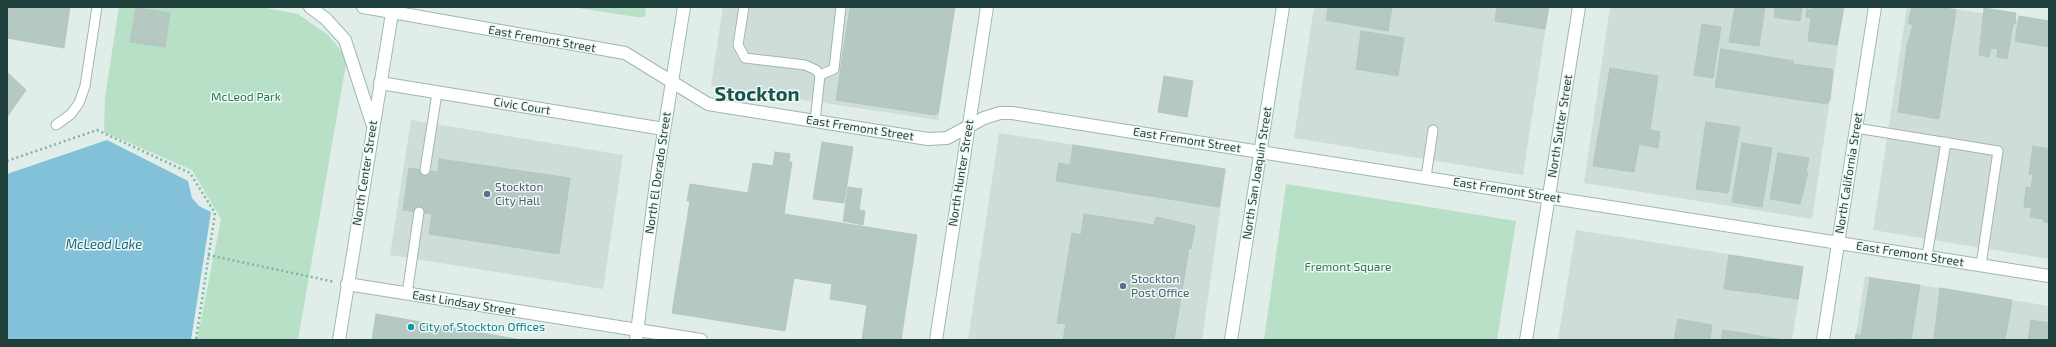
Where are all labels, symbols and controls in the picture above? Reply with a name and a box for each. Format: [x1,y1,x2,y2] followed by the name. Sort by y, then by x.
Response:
[487,22,597,56] street label: East Fremont Street
[1545,73,1575,179] street label: North Sutter Street
[714,82,800,106] district label: Stockton
[211,90,281,104] park label: McLeod Park
[492,94,552,118] street label: Civic Court
[1239,105,1275,241] street label: North San Joaquin Street
[642,111,674,235] street label: North El Dorado Street
[1832,111,1866,235] street label: North California Street
[805,112,915,144] street label: East Fremont Street
[350,119,380,227] street label: North Center Street
[945,119,977,227] street label: North Hunter Street
[1132,124,1242,156] street label: East Fremont Street
[1452,174,1562,206] street label: East Fremont Street
[495,180,543,208] place label: Stockton City Hall
[482,189,492,199] marker: Stockton City Hall
[66,237,142,253] water label: McLeod Lake
[1855,238,1965,270] street label: East Fremont Street
[1304,260,1392,274] park label: Fremont Square
[1131,272,1190,300] place label: Stockton Post Office
[1118,281,1128,291] marker: Stockton Post Office
[411,288,517,318] street label: East Lindsay Street
[419,320,545,334] place label: City of Stockton Offices
[406,322,416,332] marker: City of Stockton Offices

